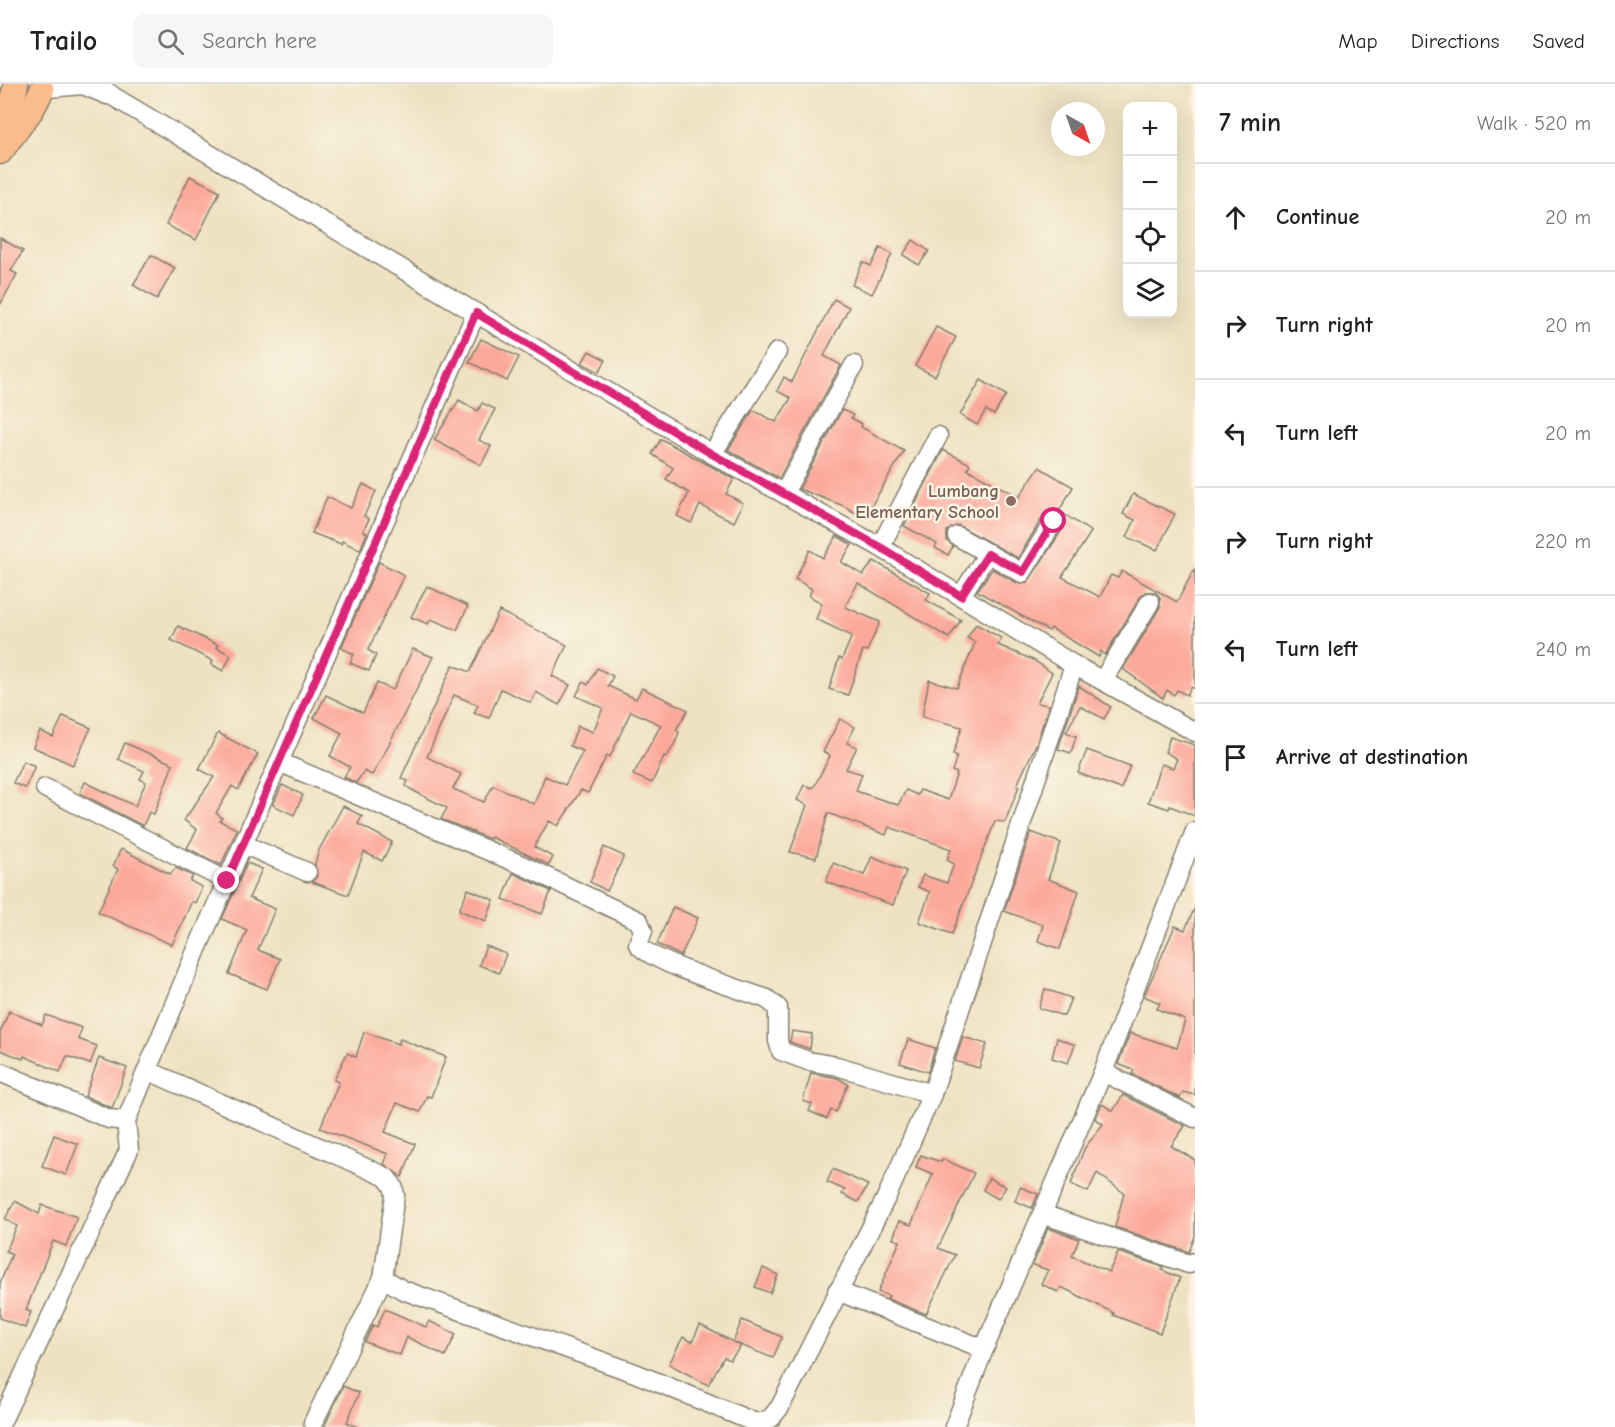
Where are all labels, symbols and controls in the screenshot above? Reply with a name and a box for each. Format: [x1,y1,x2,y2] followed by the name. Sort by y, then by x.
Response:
[133,14,553,68] search box
[30,25,97,57] text: Trailo
[154,25,187,58] icon: search
[202,28,317,54] text: Search here
[1338,29,1378,53] text: Map
[1411,29,1500,53] text: Directions
[1533,29,1585,53] text: Saved
[1051,102,1105,156] north arrow
[1123,102,1177,318] map controls
[1123,102,1177,156] button: +
[1219,108,1281,138] text: 7 min
[1477,112,1591,135] text: Walk · 520 m
[1123,156,1177,210] button: −
[1219,201,1252,234] icon: ahead
[1276,204,1359,230] text: Continue
[1545,206,1591,229] text: 20 m
[1123,210,1177,264] button: locate
[1123,264,1177,318] button: layers
[1219,309,1252,342] icon: right
[1276,312,1373,338] text: Turn right
[1545,314,1591,337] text: 20 m
[1219,417,1252,450] icon: left
[1276,420,1358,446] text: Turn left
[1545,422,1591,445] text: 20 m
[855,481,999,523] place label: Lumbang Elementary School
[1004,494,1018,508] marker: Lumbang Elementary School
[1040,507,1066,533] route start
[1219,525,1252,558] icon: right
[1276,528,1373,554] text: Turn right
[1535,530,1591,553] text: 220 m
[1219,633,1252,666] icon: left
[1276,636,1358,662] text: Turn left
[1536,638,1591,661] text: 240 m
[1219,741,1252,774] icon: arrive
[1276,744,1468,770] text: Arrive at destination
[213,867,239,893] route end

